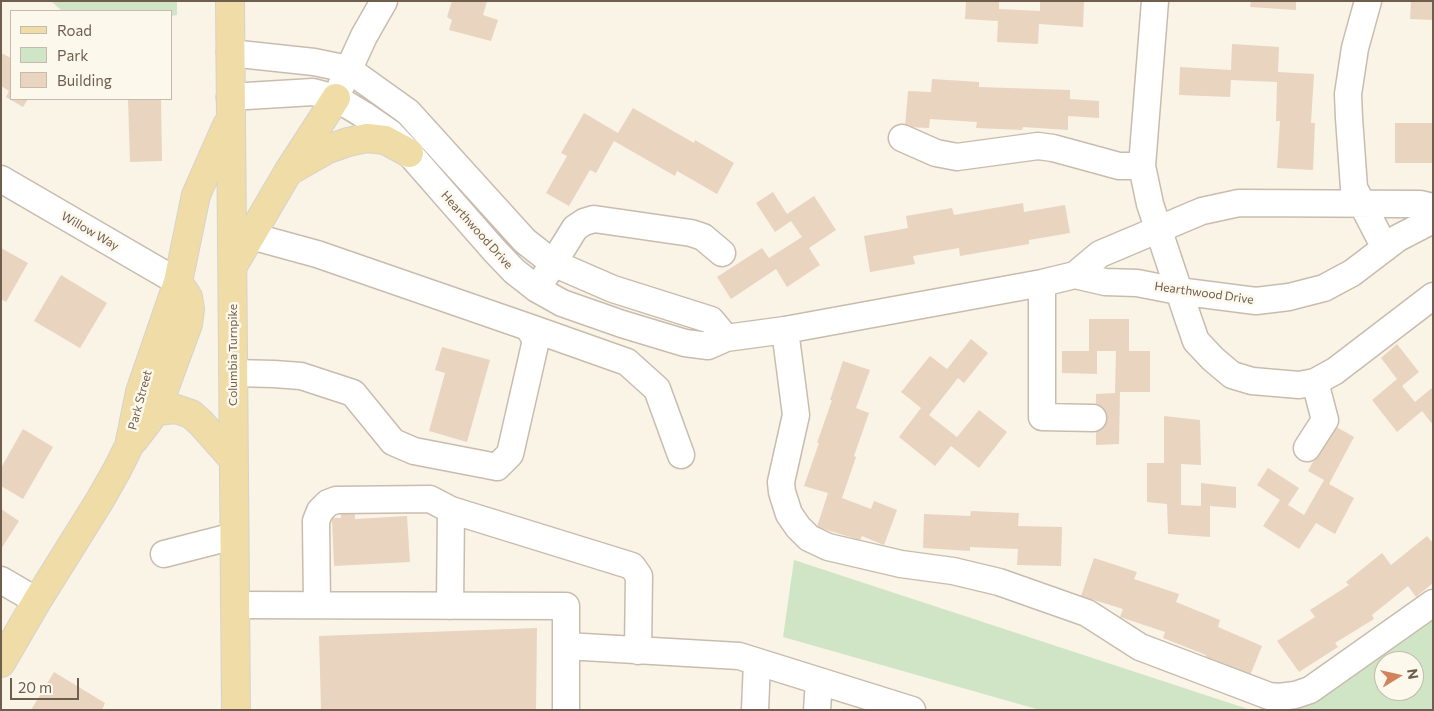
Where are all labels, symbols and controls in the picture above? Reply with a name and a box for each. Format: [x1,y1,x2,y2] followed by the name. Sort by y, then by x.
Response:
[10,10,172,100] legend
[57,21,92,39] text: Road
[57,46,88,64] text: Park
[57,71,112,89] text: Building
[438,188,516,272] street label: Hearthwood Drive
[59,209,121,253] street label: Willow Way
[1153,279,1255,307] street label: Hearthwood Drive
[226,304,240,406] street label: Columbia Turnpike
[125,369,155,431] street label: Park Street
[1374,651,1424,701] north arrow
[1404,667,1423,680] text: N
[12,668,81,700] scale bar
[18,678,52,696] text: 20 m

